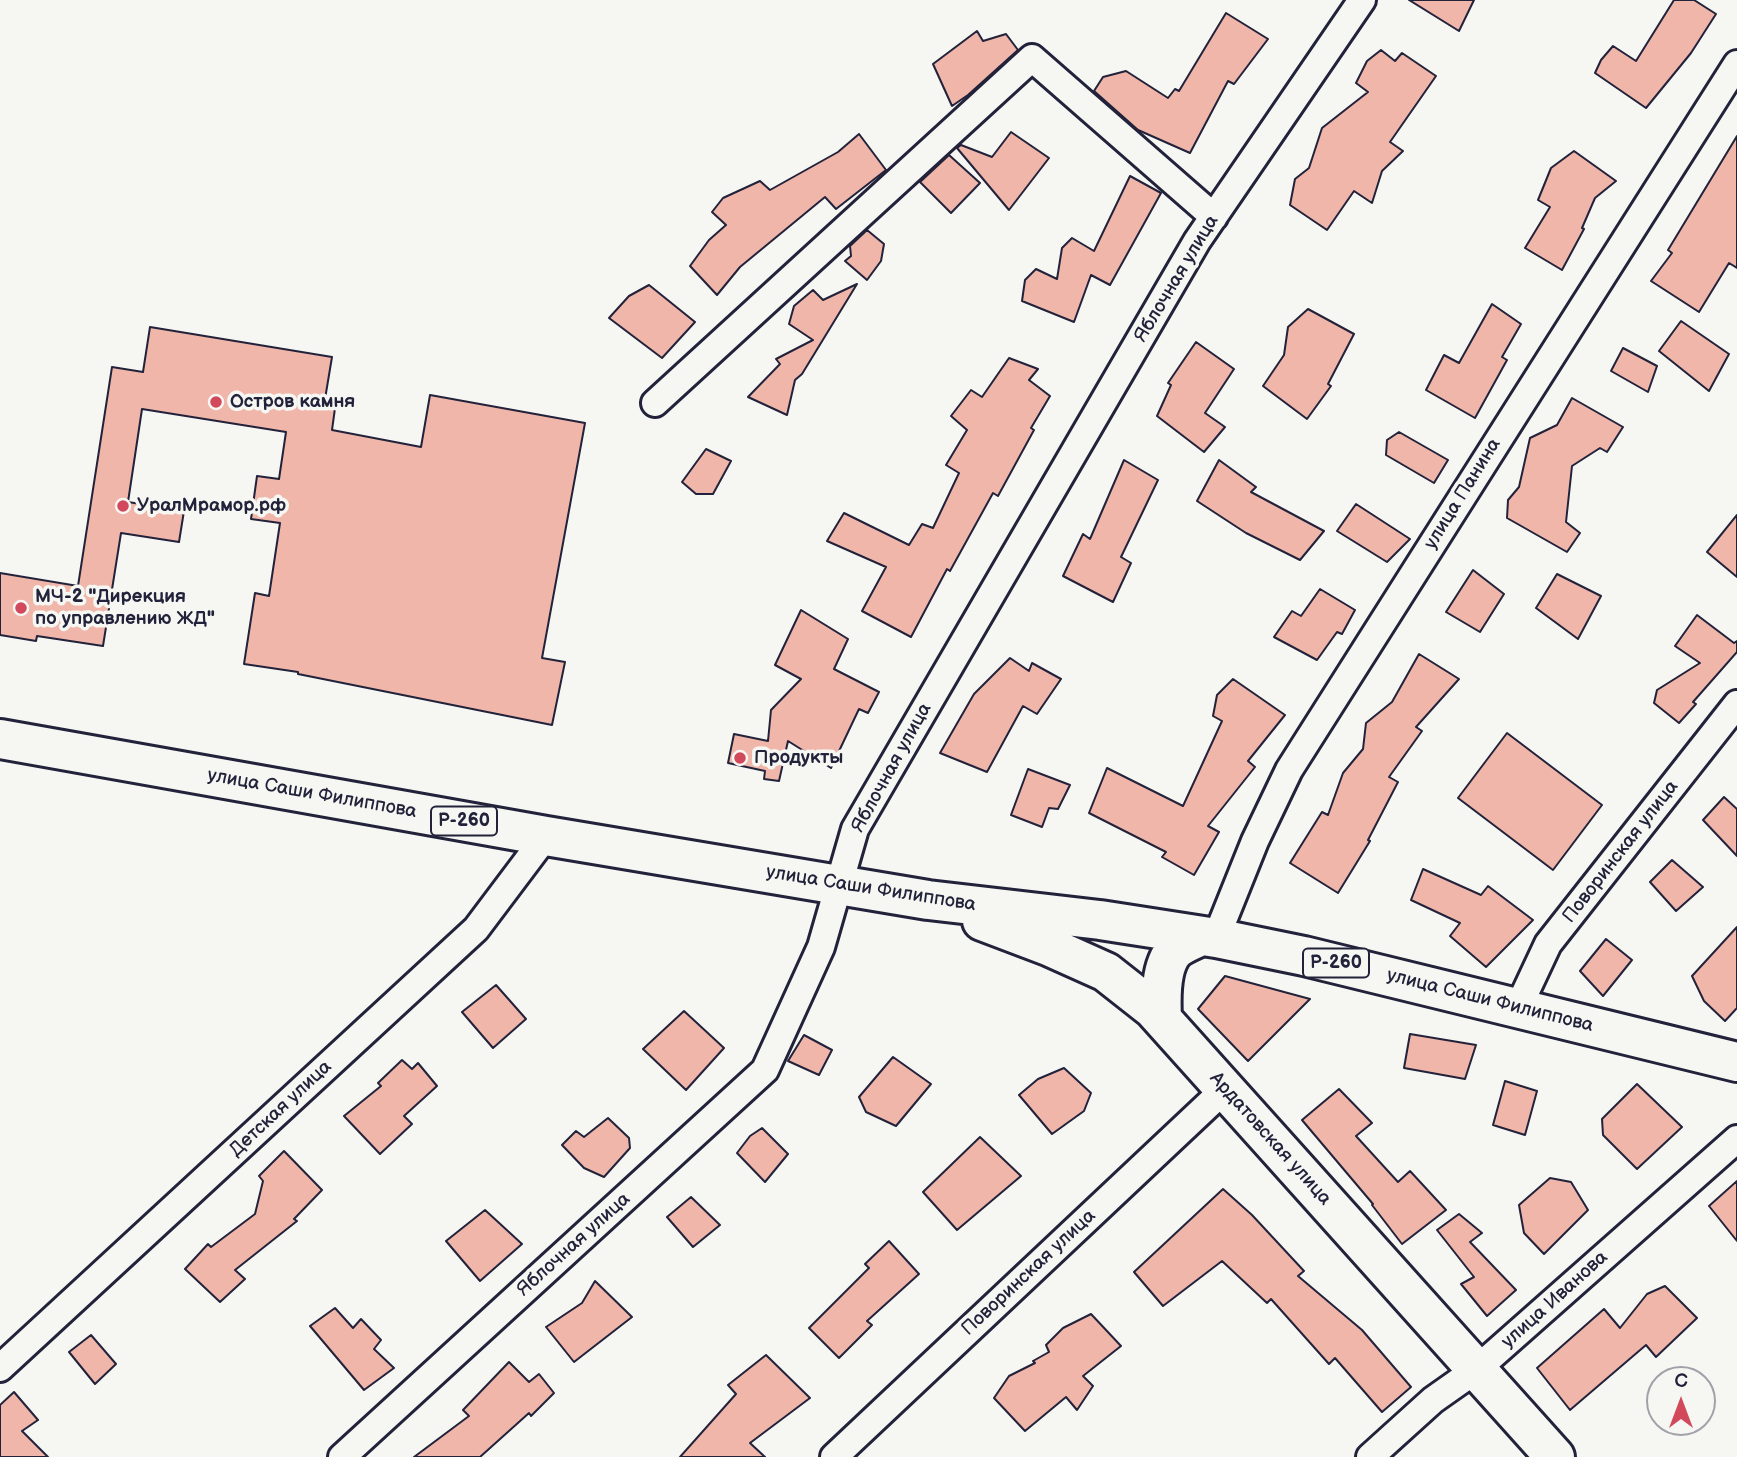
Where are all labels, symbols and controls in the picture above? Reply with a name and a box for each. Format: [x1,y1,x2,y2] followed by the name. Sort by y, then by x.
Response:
[1130,211,1224,347] street label: Яблочная улица
[230,391,355,413] place label: Остров камня
[208,394,224,410] marker: Остров камня
[1420,434,1506,554] street label: улица Панина
[137,495,286,517] place label: УралМрамор.рф
[115,498,131,514] marker: УралМрамор.рф
[35,586,215,630] place label: МЧ-2 "Дирекция по управлению ЖД"
[13,600,29,616] marker: МЧ-2 "Дирекция по управлению ЖД"
[847,699,937,837] street label: Яблочная улица
[754,747,843,769] place label: Продукты
[732,750,748,766] marker: Продукты
[206,764,418,824] street label: улица Саши Филиппова
[1558,776,1684,928] street label: Поворинская улица
[431,806,497,836] road number: Р-260
[765,861,977,917] street label: улица Саши Филиппова
[1303,948,1369,978] road number: Р-260
[1384,964,1596,1038] street label: улица Саши Филиппова
[225,1056,337,1162] street label: Детская улица
[1204,1068,1336,1210] street label: Ардатовская улица
[513,1188,635,1302] street label: Яблочная улица
[957,1205,1101,1341] street label: Поворинская улица
[1497,1246,1613,1354] street label: улица Иванова
[1646,1366,1716,1436] north arrow
[1674,1370,1688,1393] text: С

